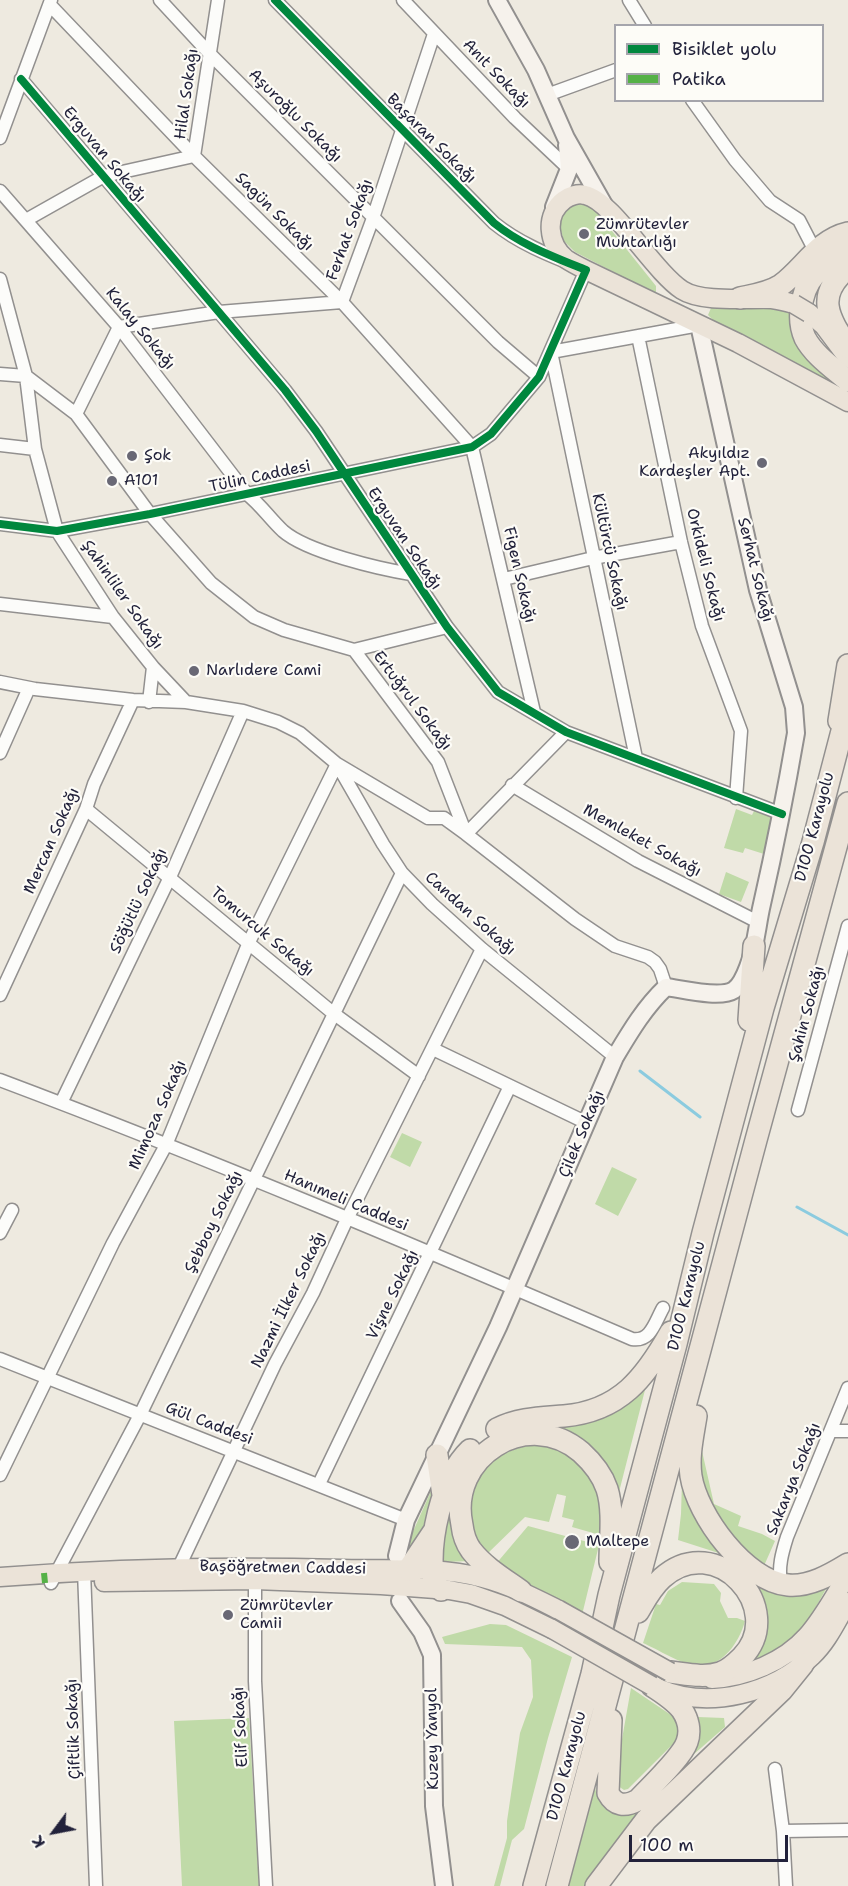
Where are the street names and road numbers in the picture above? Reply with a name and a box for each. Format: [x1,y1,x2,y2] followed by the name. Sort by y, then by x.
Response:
[458,35,534,113] street label: Anıt Sokağı
[171,47,203,141] street label: Hilal Sokağı
[244,65,346,167] street label: Aşuroğlu Sokağı
[382,90,480,188] street label: Başaran Sokağı
[58,103,150,207] street label: Erguvan Sokağı
[231,169,317,255] street label: Sagün Sokağı
[323,177,377,283] street label: Ferhat Sokağı
[101,284,179,374] street label: Kalay Sokağı
[207,457,313,497] street label: Tülin Caddesi
[363,484,445,594] street label: Erguvan Sokağı
[587,492,631,612] street label: Kültürcü Sokağı
[682,506,728,624] street label: Orkideli Sokağı
[733,516,777,624] street label: Serhat Sokağı
[499,525,539,625] street label: Figen Sokağı
[77,537,167,653] street label: Şahinliler Sokağı
[368,647,456,755] street label: Ertuğrul Sokağı
[791,770,839,884] street label: D100 Karayolu
[20,785,84,897] street label: Mercan Sokağı
[579,801,705,881] street label: Memleket Sokağı
[106,845,172,957] street label: Söğütlü Sokağı
[421,868,519,960] street label: Candan Sokağı
[206,883,318,981] street label: Tomurcuk Sokağı
[785,964,829,1064] street label: Şahin Sokağı
[125,1057,191,1173] street label: Mimoza Sokağı
[555,1087,609,1181] street label: Çilek Sokağı
[281,1166,411,1236] street label: Hanımeli Caddesi
[181,1168,247,1276] street label: Şebboy Sokağı
[248,1229,330,1371] street label: Nazmi İlker Sokağı
[664,1239,710,1353] street label: D100 Karayolu
[363,1247,423,1343] street label: Vişne Sokağı
[163,1399,255,1449] street label: Gül Caddesi
[763,1420,825,1538] street label: Sakarya Sokağı
[200,1557,366,1579] street label: Başöğretmen Caddesi
[63,1678,85,1780] street label: Çiftlik Sokağı
[229,1686,253,1768] street label: Elif Sokağı
[423,1688,443,1790] street label: Kuzey Yanyol
[543,1709,591,1823] street label: D100 Karayolu

